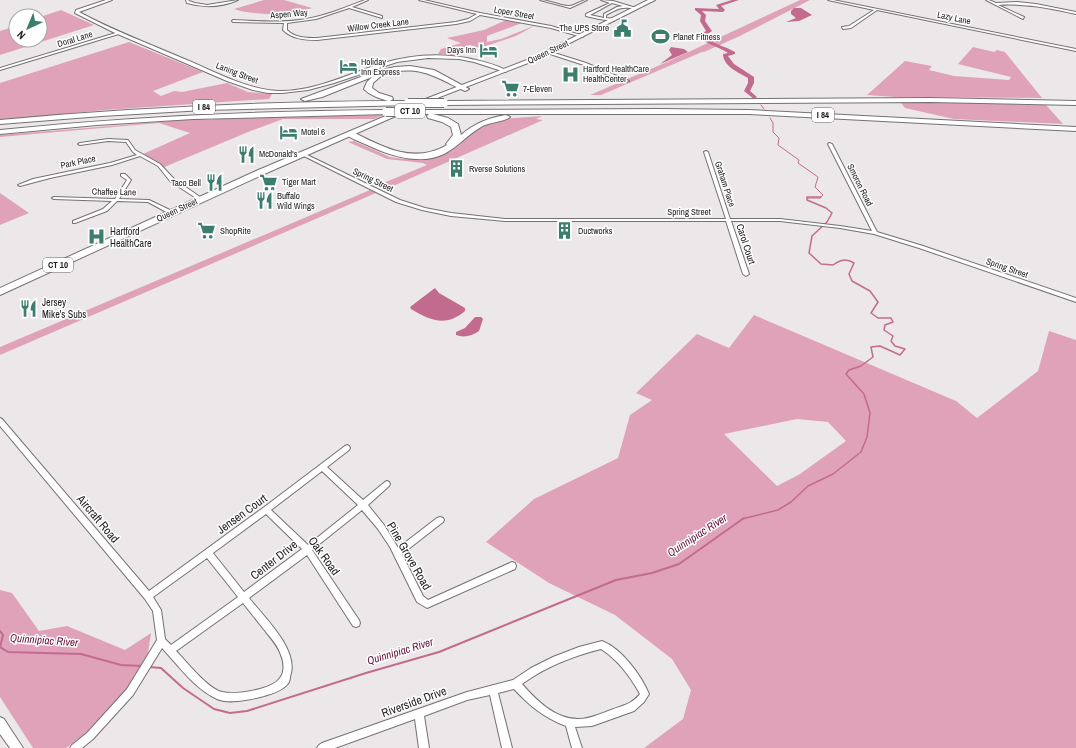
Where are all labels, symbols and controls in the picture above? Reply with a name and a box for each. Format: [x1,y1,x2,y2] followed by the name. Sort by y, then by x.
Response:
[493,4,535,22] street label: Loper Street
[269,6,308,22] street label: Aspen Way
[8,8,48,48] north arrow
[936,9,972,27] street label: Lazy Lane
[347,15,409,35] street label: Willow Creek Lane
[612,18,632,38] public building icon: The UPS Store
[559,22,609,34] place label: The UPS Store
[650,27,670,47] sports icon: Planet Fitness
[14,28,28,42] text: N
[56,28,94,50] street label: Doral Lane
[673,31,720,43] place label: Planet Fitness
[526,37,570,67] street label: Queen Street
[479,40,499,60] hotel icon: Days Inn
[447,44,476,56] place label: Days Inn
[361,56,400,78] place label: Holiday Inn Express
[338,57,358,77] hotel icon: Holiday Inn Express
[214,59,260,87] street label: Laning Street
[583,63,649,85] place label: Hartford HealthCare HealthCenter
[560,64,580,84] hospital icon: Hartford HealthCare HealthCenter
[500,79,520,99] supermarket icon: 7-Eleven
[523,83,552,95] place label: 7-Eleven
[193,100,215,114] road number: I 84
[395,104,425,118] road number: CT 10
[812,108,834,122] road number: I 84
[278,122,298,142] hotel icon: Motel 6
[301,126,325,138] place label: Motel 6
[236,144,256,164] restaurant icon: McDonald's
[259,148,298,160] place label: McDonald's
[59,152,97,172] street label: Park Place
[446,159,466,179] building icon: Rverse Solutions
[712,160,738,208] street label: Graham Place
[844,162,876,208] street label: Smoron Road
[469,163,526,175] place label: Rverse Solutions
[351,165,395,195] street label: Spring Street
[259,172,279,192] supermarket icon: Tiger Mart
[204,173,224,193] restaurant icon: Taco Bell
[282,176,316,188] place label: Tiger Mart
[171,177,201,189] place label: Taco Bell
[92,186,136,198] street label: Chaffee Lane
[277,190,315,212] place label: Buffalo Wild Wings
[254,191,274,211] restaurant icon: Buffalo Wild Wings
[155,195,199,225] street label: Queen Street
[667,206,711,218] street label: Spring Street
[197,221,217,241] supermarket icon: ShopRite
[555,221,575,241] building icon: Ductworks
[733,222,759,267] street label: Carol Court
[110,225,152,250] place label: Hartford HealthCare
[220,225,251,237] place label: ShopRite
[578,225,613,237] place label: Ductworks
[87,227,107,247] hospital icon: Hartford HealthCare
[984,255,1030,281] street label: Spring Street
[43,258,73,272] road number: CT 10
[42,296,86,321] place label: Jersey Mike's Subs
[19,298,39,318] restaurant icon: Jersey Mike's Subs
[214,490,271,538] street label: Jensen Court
[73,491,123,546] street label: Aircraft Road
[665,510,730,559] water label: Quinnipiac River
[383,519,435,593] street label: Pine Grove Road
[305,533,343,579] street label: Oak Road
[247,537,301,583] street label: Center Drive
[9,631,79,649] water label: Quinnipiac River
[365,634,436,668] water label: Quinnipiac River
[379,683,449,721] street label: Riverside Drive

